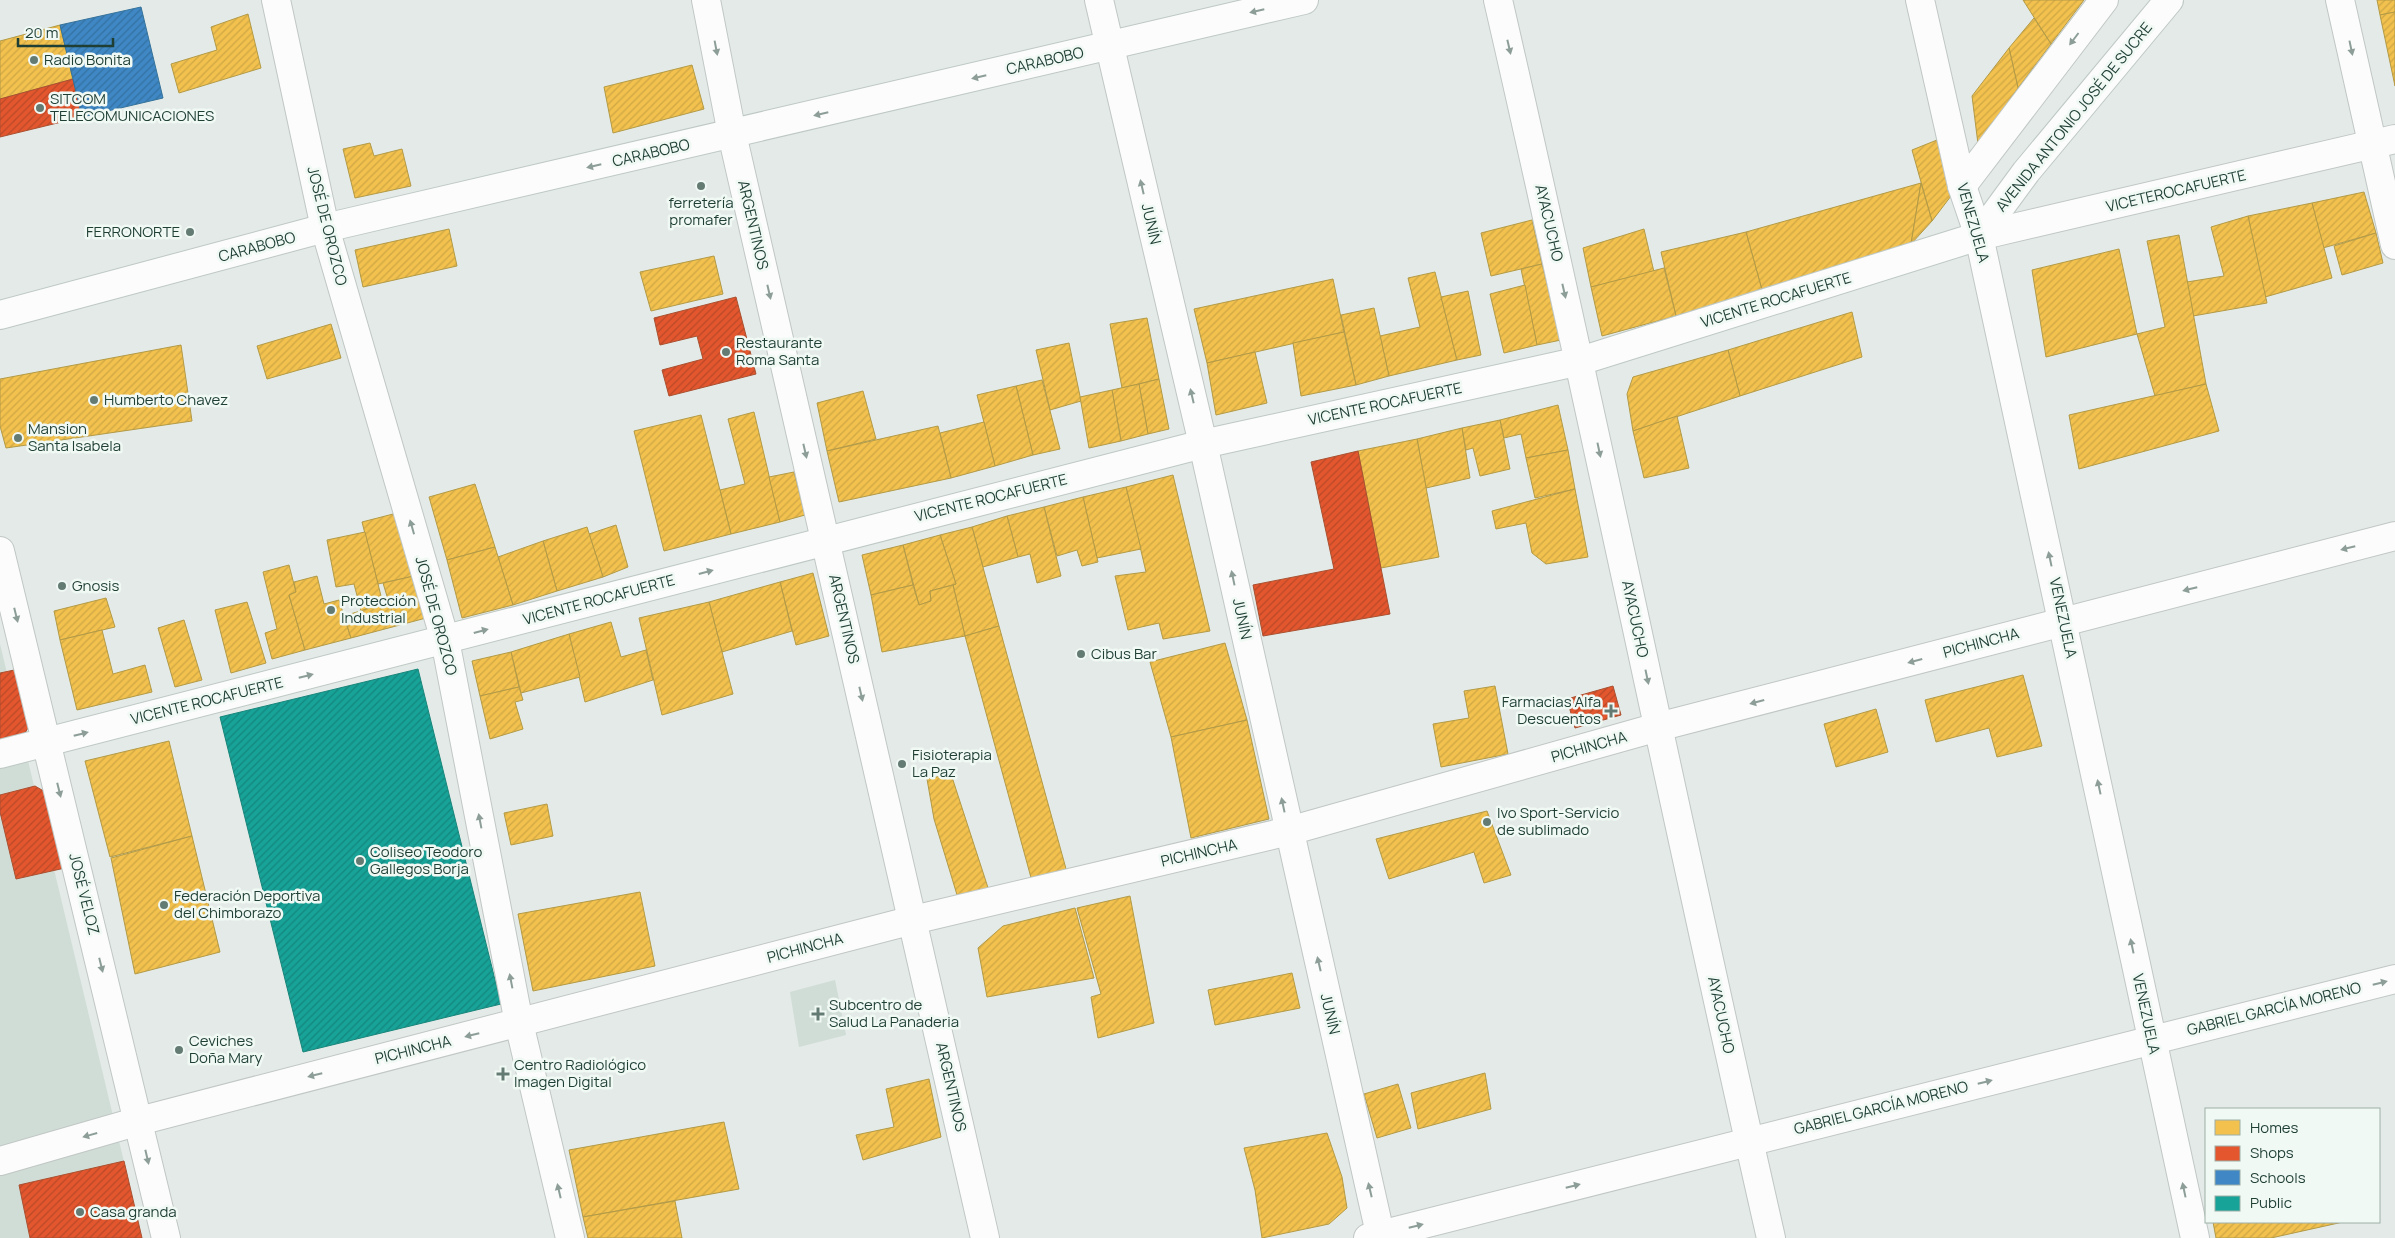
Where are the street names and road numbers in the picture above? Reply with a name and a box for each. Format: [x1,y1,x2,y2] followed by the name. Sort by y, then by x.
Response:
[1991,18,2157,216] street label: AVENIDA ANTONIO JOSÉ DE SUCRE
[1004,41,1086,80] street label: CARABOBO
[610,133,692,172] street label: CARABOBO
[303,164,352,288] street label: JOSÉ DE OROZCO
[2104,164,2248,217] street label: VICETEROCAFUERTE
[733,178,774,272] street label: ARGENTINOS
[1952,181,1995,266] street label: VENEZUELA
[1530,182,1569,263] street label: AYACUCHO
[1137,201,1166,246] street label: JUNÍN
[216,226,298,267] street label: CARABOBO
[1698,267,1854,332] street label: VICENTE ROCAFUERTE
[1306,377,1464,430] street label: VICENTE ROCAFUERTE
[912,468,1069,527] street label: VICENTE ROCAFUERTE
[411,554,462,678] street label: JOSÉ DE OROZCO
[521,569,677,630] street label: VICENTE ROCAFUERTE
[824,572,865,666] street label: ARGENTINOS
[2045,576,2082,661] street label: VENEZUELA
[1617,578,1654,659] street label: AYACUCHO
[1228,596,1257,641] street label: JUNÍN
[1941,622,2022,663] street label: PICHINCHA
[128,671,285,730] street label: VICENTE ROCAFUERTE
[1549,726,1630,767] street label: PICHINCHA
[1159,833,1240,871] street label: PICHINCHA
[64,851,105,937] street label: JOSÉ VELOZ
[765,927,846,968] street label: PICHINCHA
[2128,972,2165,1057] street label: VENEZUELA
[1703,974,1740,1055] street label: AYACUCHO
[2185,977,2363,1040] street label: GABRIEL GARCÍA MORENO
[1316,991,1345,1036] street label: JUNÍN
[373,1030,454,1069] street label: PICHINCHA
[931,1040,972,1134] street label: ARGENTINOS
[1792,1076,1970,1139] street label: GABRIEL GARCÍA MORENO

